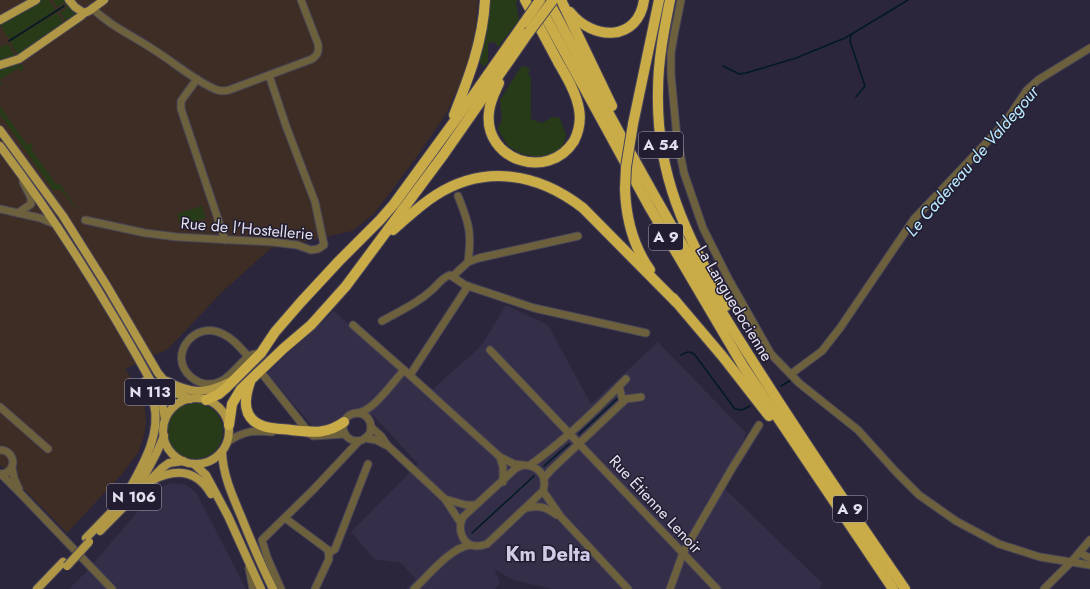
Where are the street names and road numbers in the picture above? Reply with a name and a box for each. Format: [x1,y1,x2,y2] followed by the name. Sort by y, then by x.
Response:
[639,132,683,158] road number: A 54
[180,211,314,246] street label: Rue de l'Hostellerie
[649,224,683,250] road number: A 9
[691,241,778,366] street label: La Languedocienne
[125,379,175,405] road number: N 113
[604,450,708,559] street label: Rue Étienne Lenoir
[107,484,161,510] road number: N 106
[833,496,867,522] road number: A 9

